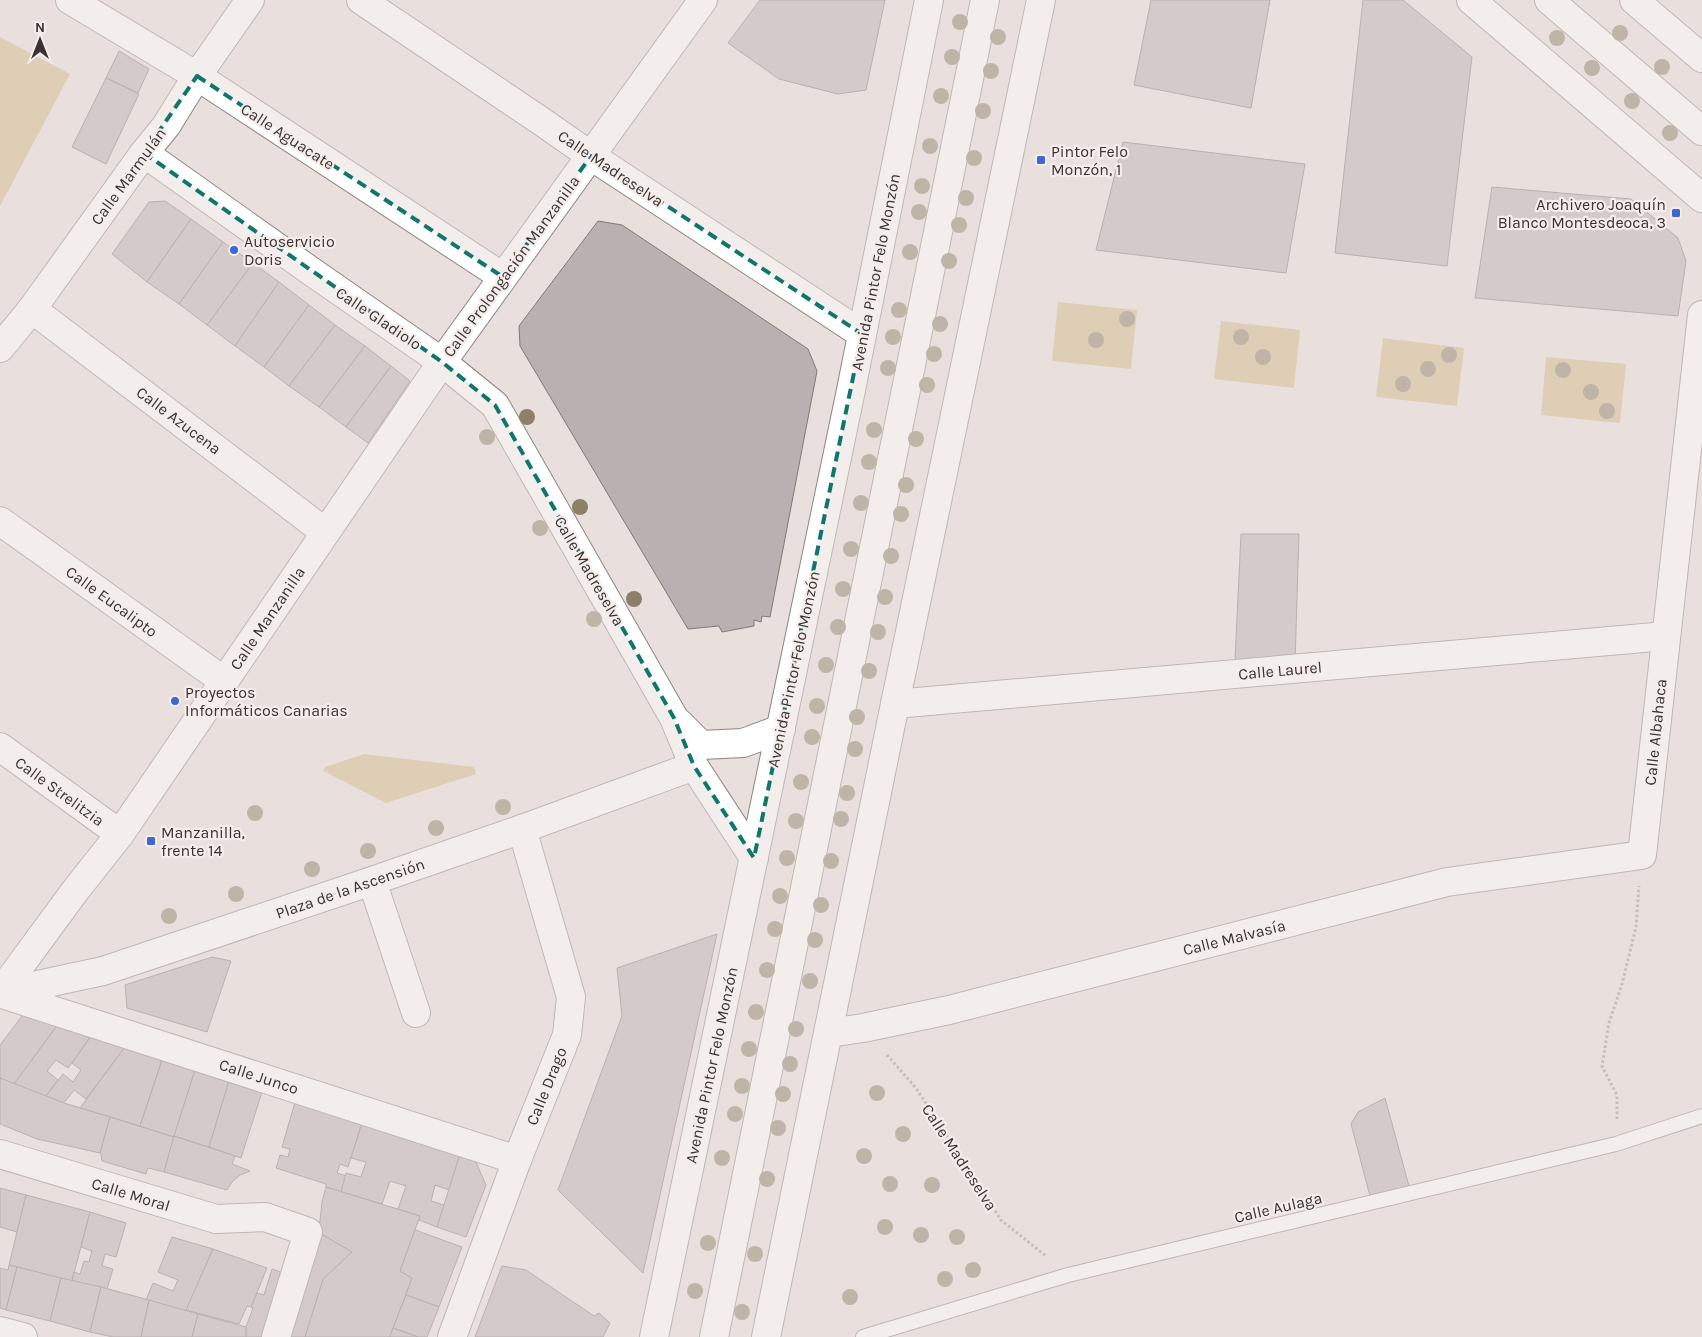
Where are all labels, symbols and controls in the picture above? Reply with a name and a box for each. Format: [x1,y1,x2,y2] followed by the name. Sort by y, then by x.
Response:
[15,15,65,65] north arrow
[35,19,45,36] text: N
[237,99,338,174] street label: Calle Aguacate
[87,124,170,229] street label: Calle Marmulán
[554,126,667,211] street label: Calle Madreselva
[1051,142,1128,179] place label: Pintor Felo Monzón, 1
[1035,154,1047,166] marker: Pintor Felo Monzón, 1
[439,172,584,361] street label: Calle Prolongación Manzanilla
[847,172,904,372] street label: Avenida Pintor Felo Monzón
[1498,195,1666,232] place label: Archivero Joaquín Blanco Montesdeoca, 3
[1670,207,1682,219] marker: Archivero Joaquín Blanco Montesdeoca, 3
[244,232,335,269] place label: Autoservicio Doris
[228,244,240,256] marker: Autoservicio Doris
[332,283,425,354] street label: Calle Gladiolo
[133,382,225,458] street label: Calle Azucena
[550,513,629,629] street label: Calle Madreselva
[62,562,161,641] street label: Calle Eucalipto
[226,563,309,673] street label: Calle Manzanilla
[763,569,824,769] street label: Avenida Pintor Felo Monzón
[1237,657,1323,684] street label: Calle Laurel
[1640,678,1671,786] street label: Calle Albahaca
[185,683,348,720] place label: Proyectos Informáticos Canarias
[169,695,181,707] marker: Proyectos Informáticos Canarias
[11,753,108,830] street label: Calle Strelitzia
[161,823,245,860] place label: Manzanilla, frente 14
[145,835,157,847] marker: Manzanilla, frente 14
[273,854,427,923] street label: Plaza de la Ascensión
[1181,916,1287,959] street label: Calle Malvasía
[681,965,742,1165] street label: Avenida Pintor Felo Monzón
[522,1044,571,1128] street label: Calle Drago
[217,1055,301,1098] street label: Calle Junco
[918,1100,1001,1214] street label: Calle Madreselva
[89,1174,172,1215] street label: Calle Moral
[1232,1188,1324,1227] street label: Calle Aulaga

